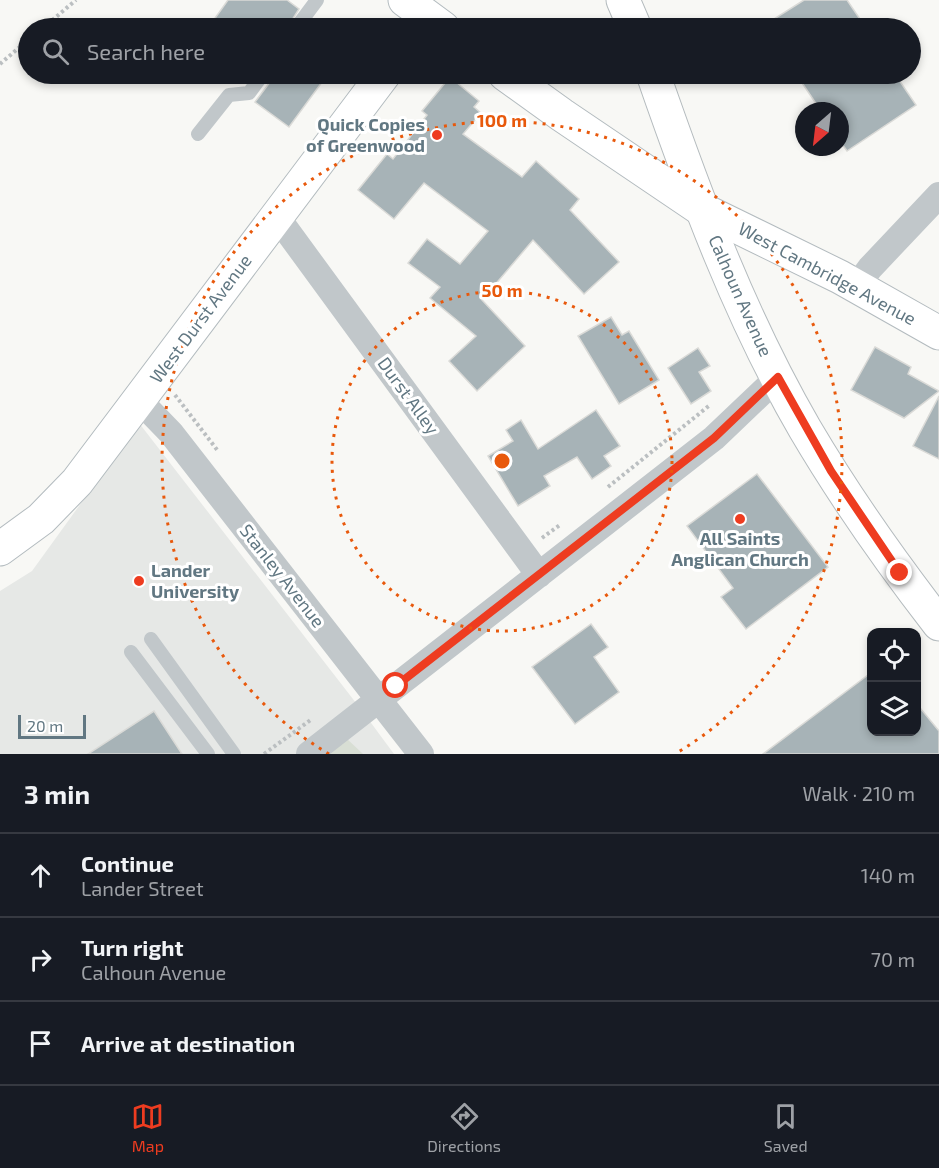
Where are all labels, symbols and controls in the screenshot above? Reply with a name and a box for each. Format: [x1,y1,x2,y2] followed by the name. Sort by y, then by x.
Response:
[18,18,921,84] search box
[39,35,72,68] icon: search
[87,38,205,64] text: Search here
[795,102,849,156] north arrow
[477,109,527,131] text: 100 m
[306,113,425,156] place label: Quick Copies of Greenwood
[430,128,444,142] marker: Quick Copies of Greenwood
[735,217,920,329] street label: West Cambridge Avenue
[704,231,778,360] street label: Calhoun Avenue
[145,250,256,387] street label: West Durst Avenue
[481,279,523,301] text: 50 m
[373,353,444,439] street label: Durst Alley
[492,451,512,471] centre of rings
[733,512,747,526] marker: All Saints Anglican Church
[236,519,330,631] street label: Stanley Avenue
[671,527,809,570] place label: All Saints Anglican Church
[151,559,240,602] place label: Lander University
[886,559,912,585] route end
[132,574,146,588] marker: Lander University
[867,628,921,736] map controls
[867,628,921,682] button: locate
[382,672,408,698] route start
[867,682,921,736] button: layers
[18,712,86,740] scale bar
[27,716,63,735] text: 20 m
[24,778,90,809] text: 3 min
[803,781,915,805] text: Walk · 210 m
[81,850,174,876] text: Continue
[24,859,57,892] icon: ahead
[861,863,915,887] text: 140 m
[81,876,204,900] text: Lander Street
[81,934,183,960] text: Turn right
[24,943,57,976] icon: right
[871,947,915,971] text: 70 m
[81,960,226,984] text: Calhoun Avenue
[24,1027,57,1060] icon: arrive
[81,1030,295,1056] text: Arrive at destination
[131,1100,164,1155] tab: Map
[427,1100,501,1155] tab: Directions
[764,1100,808,1155] tab: Saved

